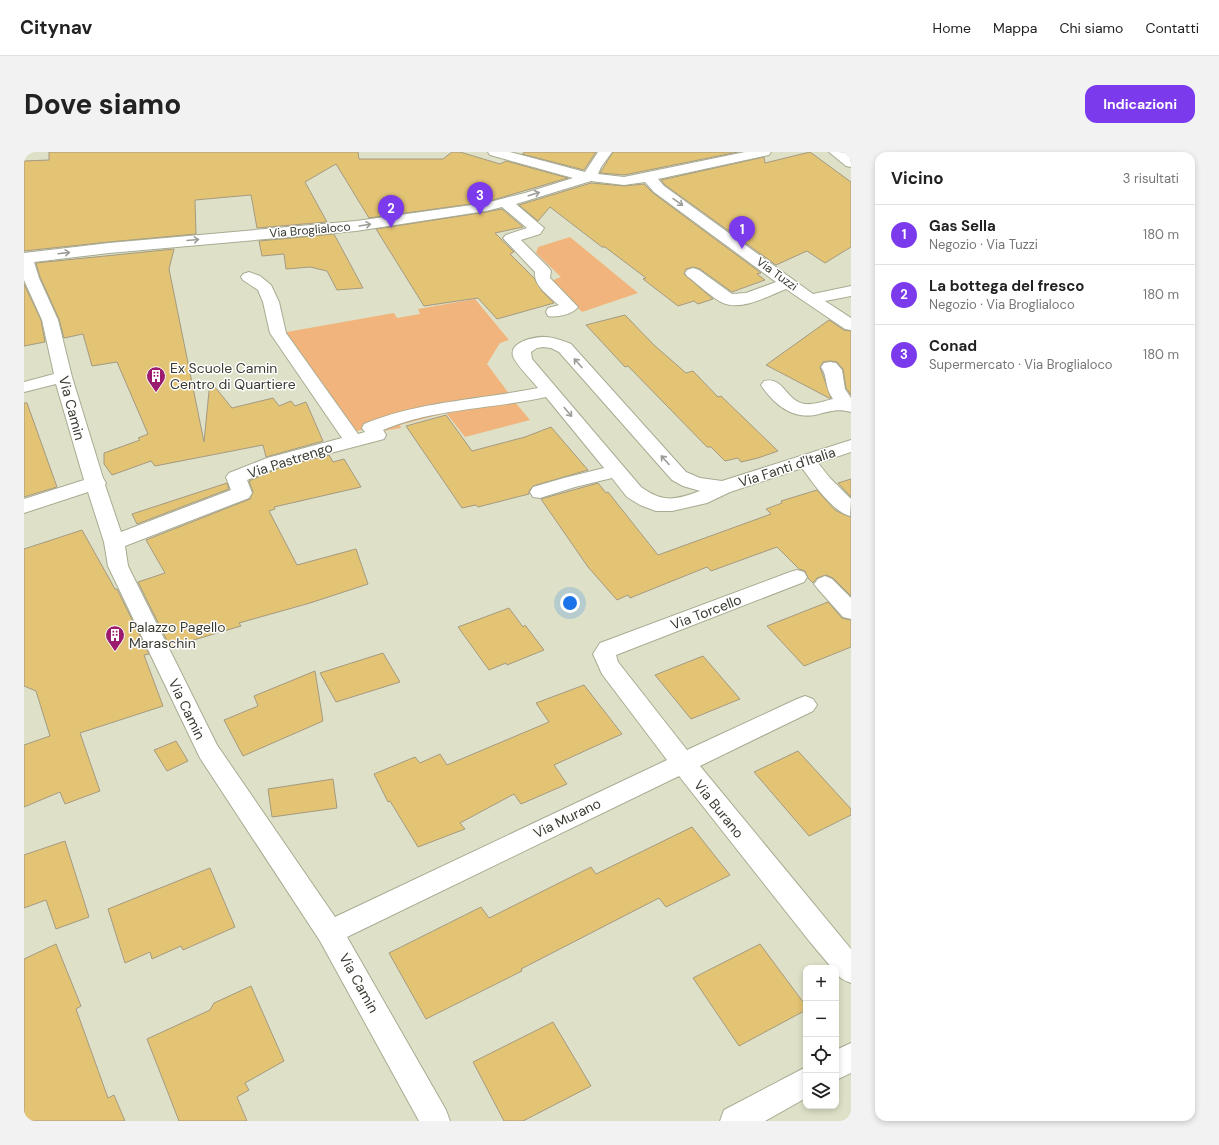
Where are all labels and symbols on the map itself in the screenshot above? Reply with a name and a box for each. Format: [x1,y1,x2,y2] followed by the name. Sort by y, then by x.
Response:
[467,182,493,215] pin: 3
[527,190,540,197] one-way arrow
[378,195,404,228] pin: 2
[672,198,683,206] one-way arrow
[729,216,755,249] pin: 1
[269,218,351,242] street label: Via Broglialoco
[358,221,371,229] one-way arrow
[186,236,199,244] one-way arrow
[57,250,70,257] one-way arrow
[753,254,801,295] street label: Via Tuzzi
[574,358,583,368] one-way arrow
[170,359,296,393] place label: Ex Scuole Camin Centro di Quartiere
[145,365,167,393] building icon: Ex Scuole Camin Centro di Quartiere
[55,374,89,442] street label: Via Camin
[563,406,572,417] one-way arrow
[245,438,335,482] street label: Via Pastrengo
[736,443,838,491] street label: Via Fanti d'Italia
[660,455,670,465] one-way arrow
[668,590,744,634] street label: Via Torcello
[560,593,580,613] your location
[129,618,225,652] place label: Palazzo Pagello Maraschin
[104,624,126,652] building icon: Palazzo Pagello Maraschin
[165,676,209,742] street label: Via Camin
[690,776,748,842] street label: Via Burano
[530,794,604,842] street label: Via Murano
[335,950,383,1016] street label: Via Camin

